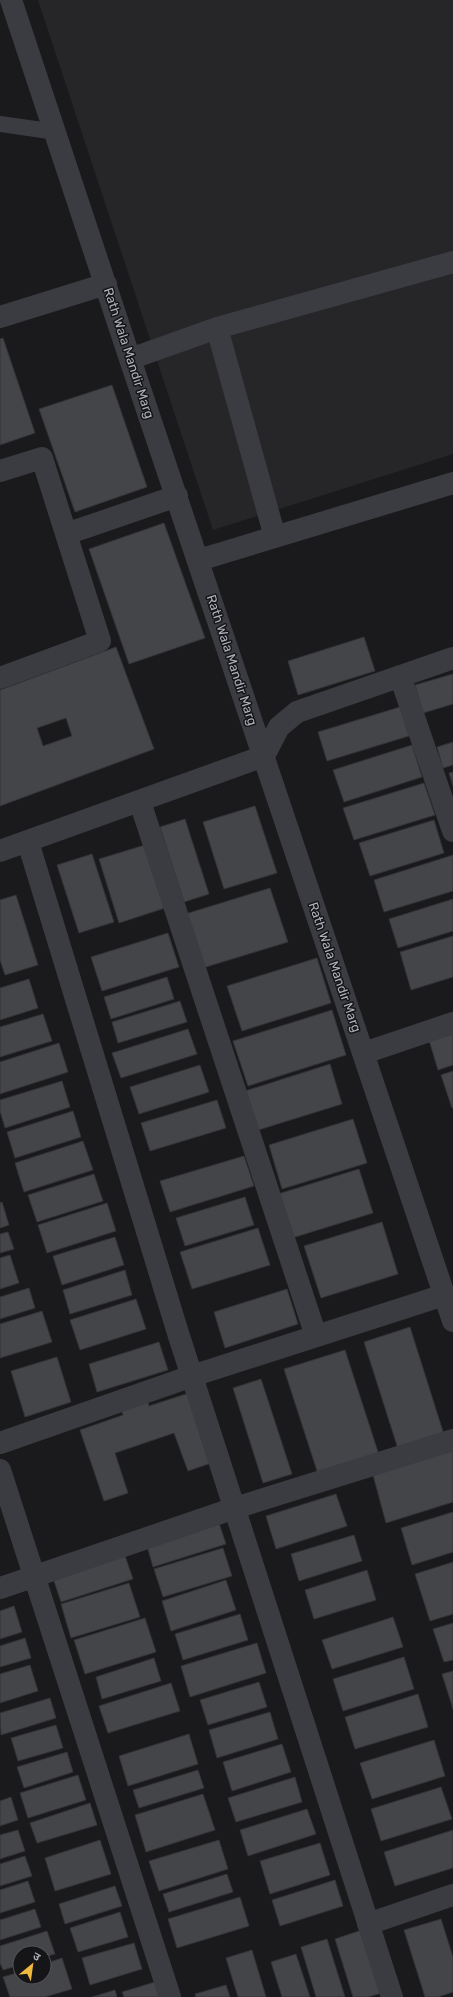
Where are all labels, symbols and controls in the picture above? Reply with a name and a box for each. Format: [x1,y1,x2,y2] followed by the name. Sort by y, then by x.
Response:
[100,286,157,421] street label: Rath Wala Mandir Marg
[203,593,260,728] street label: Rath Wala Mandir Marg
[305,900,364,1034] street label: Rath Wala Mandir Marg
[12,1945,52,1985] north arrow
[31,1949,43,1964] text: उ

